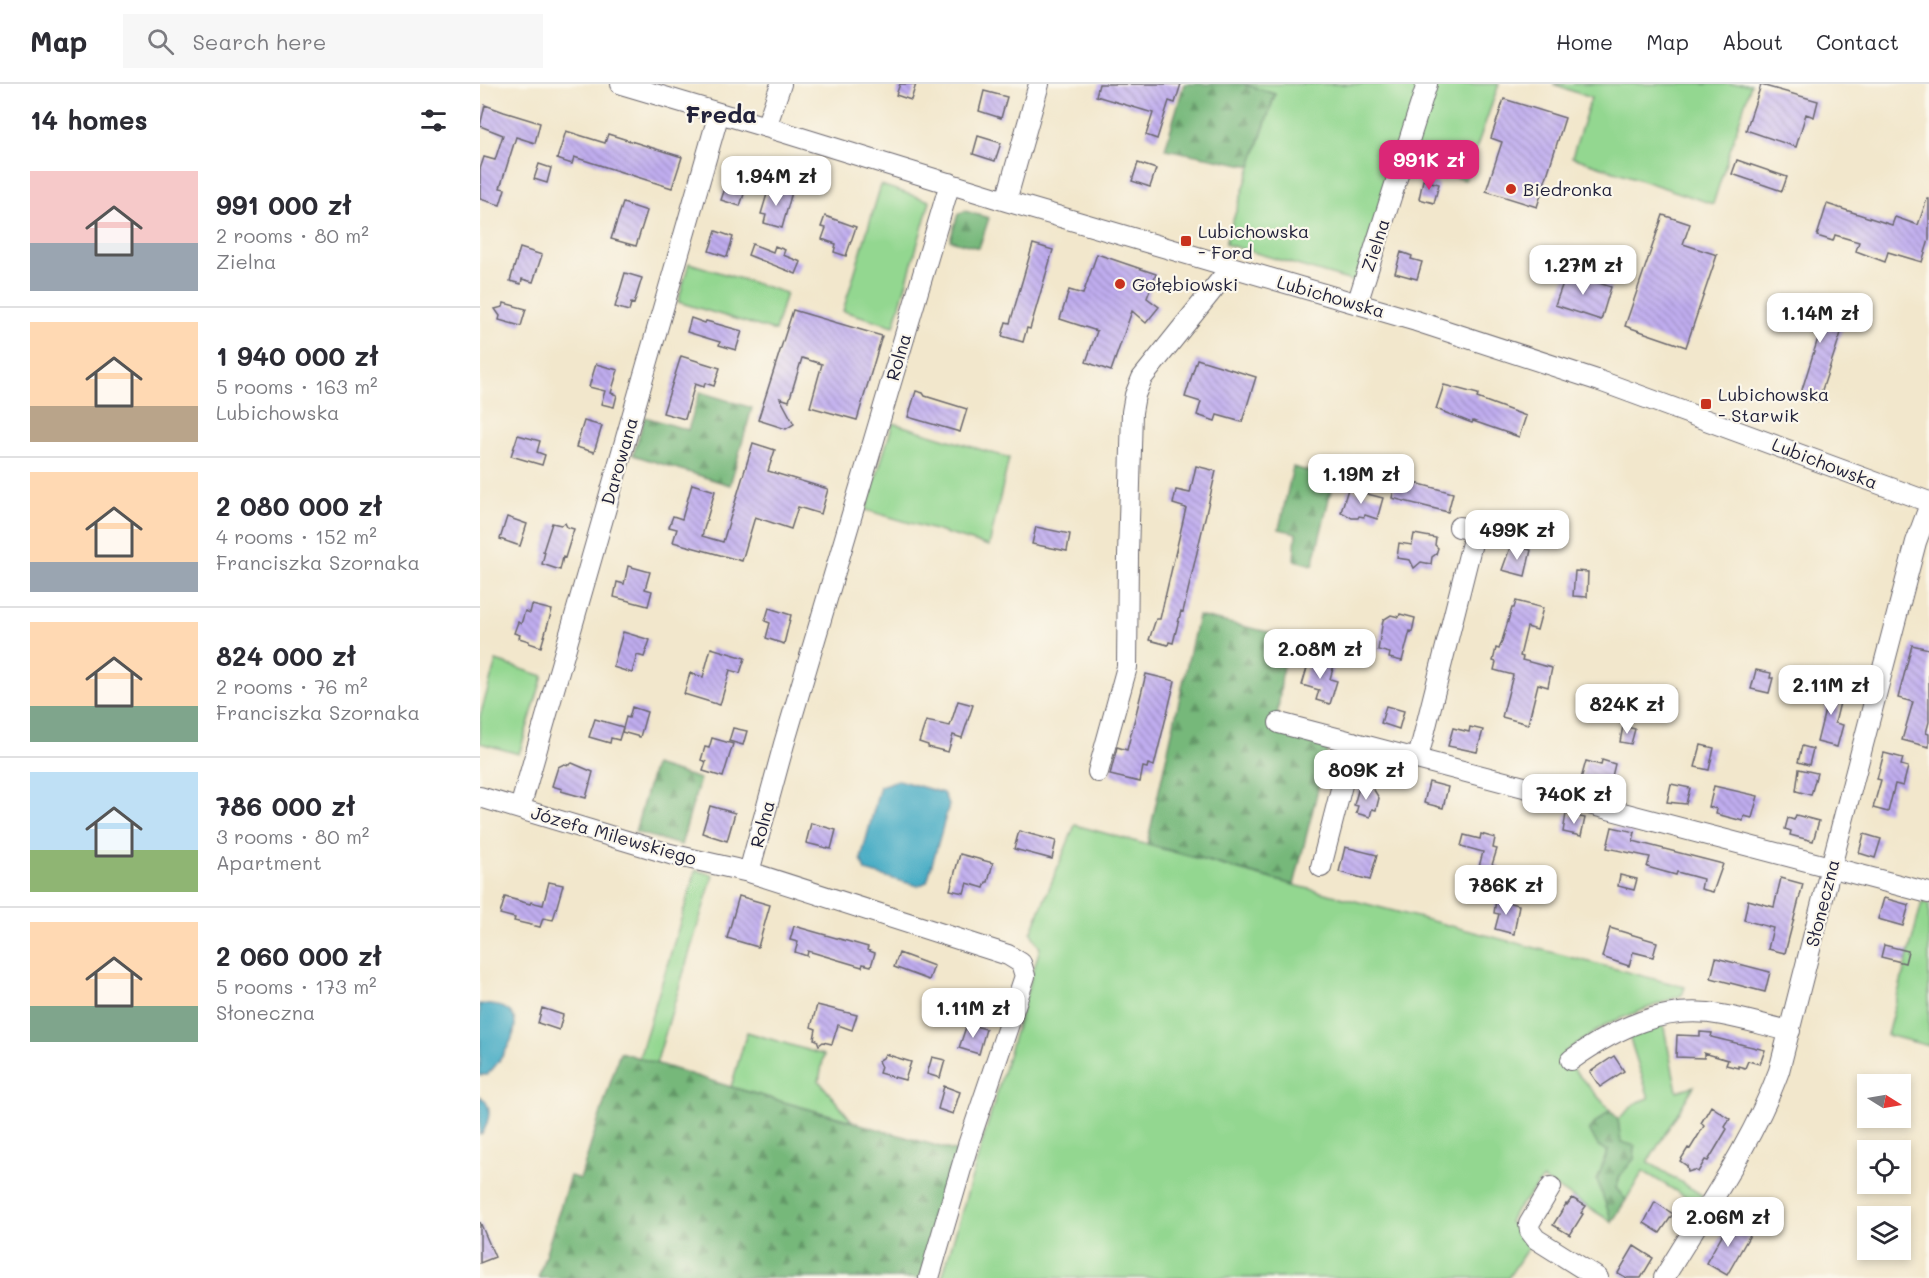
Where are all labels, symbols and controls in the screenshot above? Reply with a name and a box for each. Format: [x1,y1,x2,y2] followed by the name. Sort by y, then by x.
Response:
[123,14,543,68] search box
[30,23,87,59] text: Map
[144,25,177,58] icon: search
[192,27,326,56] text: Search here
[1556,28,1613,55] text: Home
[1646,28,1689,55] text: Map
[1722,28,1783,55] text: About
[1816,28,1899,55] text: Contact
[685,98,757,129] district label: Freda
[30,103,148,137] text: 14 homes
[417,104,450,137] icon: filters
[1374,140,1484,191] pin: 991K zł
[1393,146,1465,172] text: 991K zł
[714,156,838,207] pin: 1.94M zł
[735,162,817,188] text: 1.94M zł
[1523,177,1613,201] place label: Biedronka
[1504,182,1518,196] marker: Biedronka
[216,188,352,222] text: 991 000 zł
[78,195,150,267] icon: home
[1355,215,1395,275] street label: Zielna
[1198,219,1309,264] place label: Lubichowska - Ford
[216,222,369,248] text: 2 rooms · 80 m²
[1179,234,1193,248] marker: Lubichowska - Ford
[1521,245,1645,296] pin: 1.27M zł
[216,248,277,274] text: Zielna
[1543,251,1623,277] text: 1.27M zł
[1274,269,1388,323] street label: Lubichowska
[1132,272,1238,296] place label: Gołębiowski
[1113,277,1127,291] marker: Gołębiowski
[1758,293,1882,344] pin: 1.14M zł
[1781,299,1859,325] text: 1.14M zł
[880,331,916,383] street label: Rolna
[216,339,379,373] text: 1 940 000 zł
[78,346,150,418] icon: home
[216,373,378,399] text: 5 rooms · 163 m²
[1718,382,1829,427] place label: Lubichowska - Starwik
[1699,397,1713,411] marker: Lubichowska - Starwik
[216,399,340,425] text: Lubichowska
[595,415,643,507] street label: Darowana
[1769,432,1881,494] street label: Lubichowska
[1299,454,1423,505] pin: 1.19M zł
[1322,460,1400,486] text: 1.19M zł
[216,489,382,523] text: 2 080 000 zł
[78,496,150,568] icon: home
[1462,510,1572,561] pin: 499K zł
[1479,516,1555,542] text: 499K zł
[216,523,377,549] text: 4 rooms · 152 m²
[216,549,420,575] text: Franciszka Szornaka
[1258,629,1382,680] pin: 2.08M zł
[1278,635,1362,661] text: 2.08M zł
[216,639,356,673] text: 824 000 zł
[78,646,150,718] icon: home
[1769,665,1893,716] pin: 2.11M zł
[1793,671,1869,697] text: 2.11M zł
[216,673,368,699] text: 2 rooms · 76 m²
[1572,684,1682,735] pin: 824K zł
[1589,690,1665,716] text: 824K zł
[216,699,420,725] text: Franciszka Szornaka
[1311,750,1421,801] pin: 809K zł
[1328,756,1404,782] text: 809K zł
[1519,774,1629,825] pin: 740K zł
[1536,780,1612,806] text: 740K zł
[216,789,355,823] text: 786 000 zł
[78,796,150,868] icon: home
[744,798,780,850] street label: Rolna
[528,800,700,870] street label: Józefa Milewskiego
[216,823,369,849] text: 3 rooms · 80 m²
[216,849,322,875] text: Apartment
[1800,857,1844,949] street label: Słoneczna
[1451,865,1561,916] pin: 786K zł
[1469,871,1543,897] text: 786K zł
[216,939,382,973] text: 2 060 000 zł
[78,946,150,1018] icon: home
[216,973,377,999] text: 5 rooms · 173 m²
[911,988,1035,1039] pin: 1.11M zł
[936,994,1010,1020] text: 1.11M zł
[216,999,315,1025] text: Słoneczna
[1857,1074,1911,1128] north arrow
[1857,1074,1911,1260] map controls
[1857,1140,1911,1194] button: locate
[1666,1197,1790,1248] pin: 2.06M zł
[1686,1203,1770,1229] text: 2.06M zł
[1857,1206,1911,1260] button: layers

